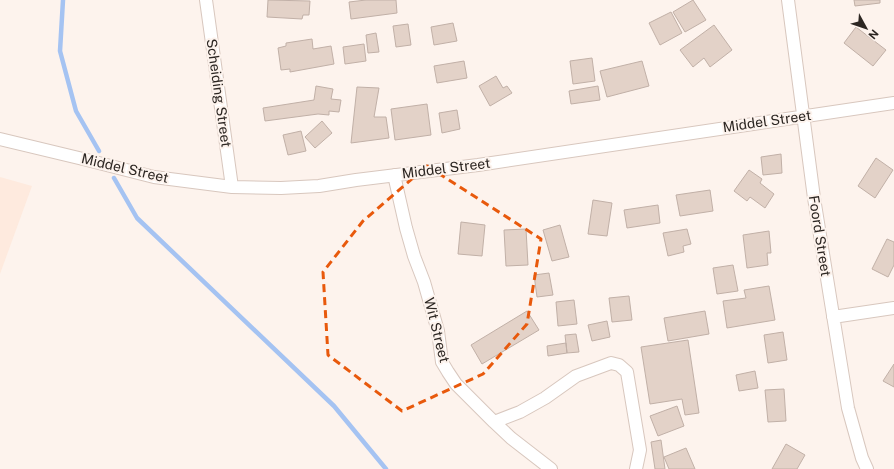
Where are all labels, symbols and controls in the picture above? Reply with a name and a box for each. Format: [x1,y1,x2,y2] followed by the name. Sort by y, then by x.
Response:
[846,8,886,48] north arrow
[866,27,881,42] text: N
[203,38,235,148] street label: Scheiding Street
[722,107,812,135] street label: Middel Street
[80,150,170,186] street label: Middel Street
[401,155,491,181] street label: Middel Street
[806,194,834,278] street label: Foord Street
[421,296,453,364] street label: Wit Street

